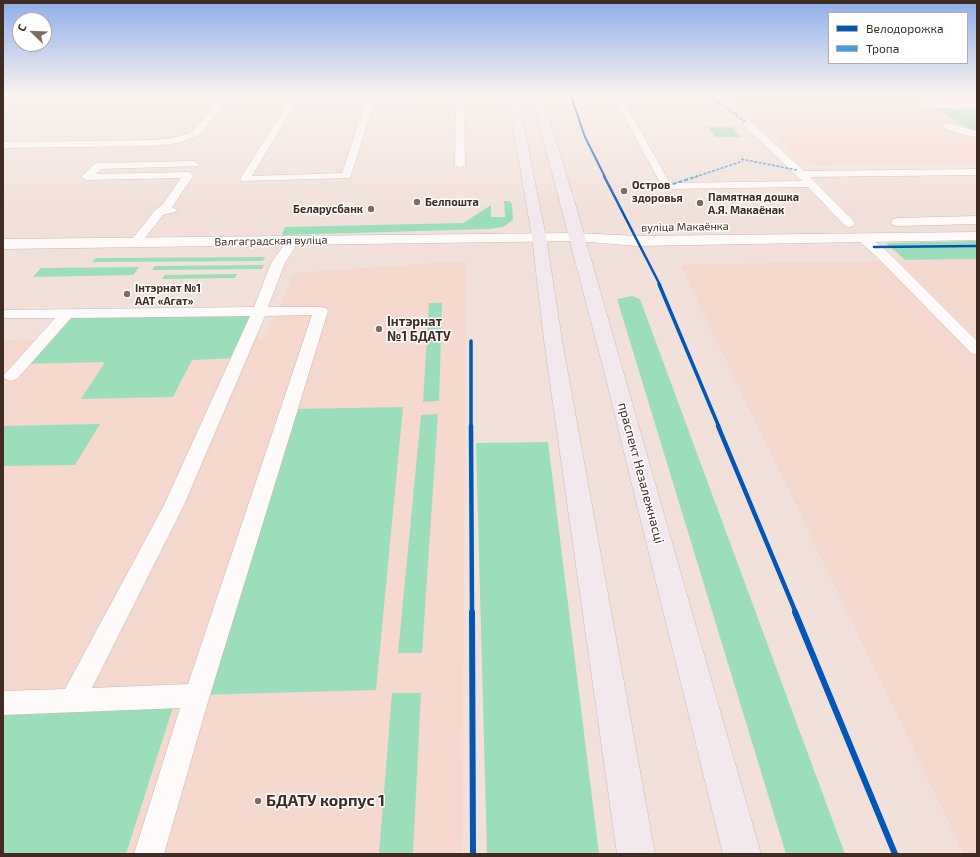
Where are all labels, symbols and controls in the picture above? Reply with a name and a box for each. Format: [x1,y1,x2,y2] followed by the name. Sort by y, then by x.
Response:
[12,12,52,52] north arrow
[828,12,968,64] legend
[866,21,944,35] text: Велодорожка
[14,22,29,33] text: С
[866,41,899,55] text: Тропа
[632,178,683,204] place label: Остров здоровья
[619,186,629,196] marker: Остров здоровья
[708,190,799,216] place label: Памятная дошка А.Я. Макаёнак
[425,195,479,209] place label: Белпошта
[412,197,422,207] marker: Белпошта
[695,198,705,208] marker: Памятная дошка А.Я. Макаёнак
[293,202,363,216] place label: Беларусбанк
[366,204,376,214] marker: Беларусбанк
[641,220,729,234] street label: вуліца Макаёнка
[214,233,328,249] street label: Валгаградская вуліца
[135,281,201,307] place label: Інтэрнат №1 ААТ «Агат»
[122,289,132,299] marker: Інтэрнат №1 ААТ «Агат»
[387,314,451,345] place label: Інтэрнат №1 БДАТУ
[374,324,384,334] marker: Інтэрнат №1 БДАТУ
[615,401,667,545] street label: праспект Незалежнасці
[266,791,385,811] place label: БДАТУ корпус 1
[253,796,263,806] marker: БДАТУ корпус 1

